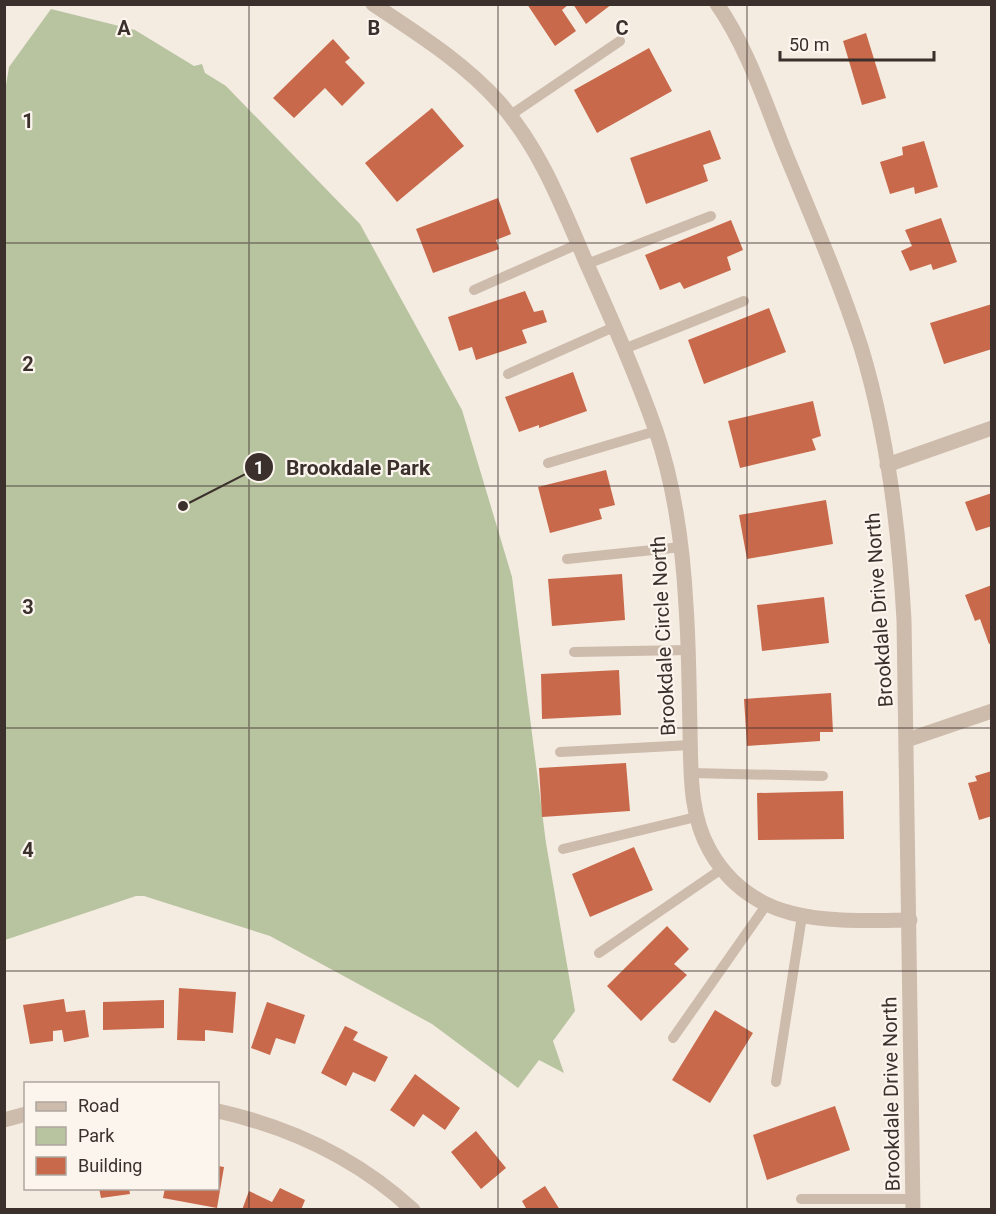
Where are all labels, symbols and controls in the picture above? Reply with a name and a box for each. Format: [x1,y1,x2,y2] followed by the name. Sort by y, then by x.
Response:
[117,16,131,40] text: A
[368,16,380,40] text: B
[615,16,629,40] text: C
[780,24,934,62] scale bar
[789,34,829,55] text: 50 m
[22,109,34,133] text: 1
[22,352,34,376] text: 2
[244,448,443,487] callout: Brookdale Park
[286,456,431,480] text: Brookdale Park
[254,457,264,478] text: 1
[860,512,898,708] street label: Brookdale Drive North
[646,535,680,737] street label: Brookdale Circle North
[22,595,34,619] text: 3
[22,838,34,862] text: 4
[877,996,905,1192] street label: Brookdale Drive North
[24,1082,219,1190] legend
[78,1095,119,1116] text: Road
[78,1125,115,1146] text: Park
[78,1155,142,1176] text: Building

